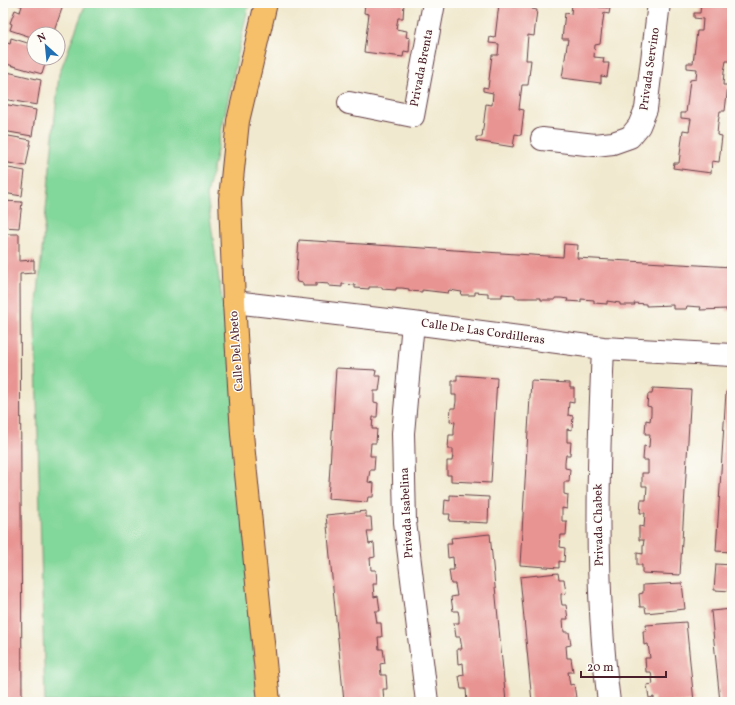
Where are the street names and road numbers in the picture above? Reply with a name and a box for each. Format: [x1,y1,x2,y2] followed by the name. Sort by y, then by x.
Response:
[636,26,664,112] street label: Privada Servino
[407,28,437,108] street label: Privada Brenta
[226,310,248,392] street label: Calle Del Abeto
[420,315,546,349] street label: Calle De Las Cordilleras
[397,467,417,559] street label: Privada Isabelina
[590,483,608,567] street label: Privada Chabek

